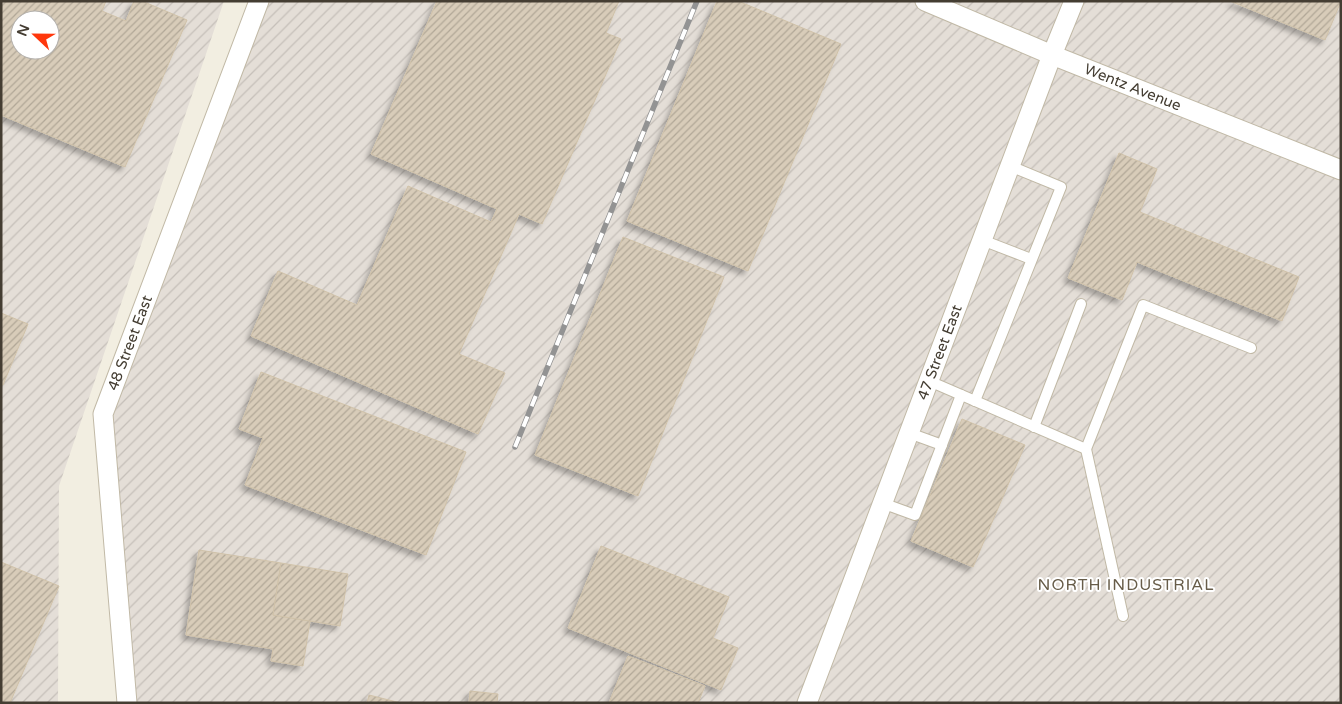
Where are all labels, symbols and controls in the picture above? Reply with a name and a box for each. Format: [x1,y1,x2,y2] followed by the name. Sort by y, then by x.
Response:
[10,10,60,60] north arrow
[13,22,33,39] text: N
[1082,60,1184,115] street label: Wentz Avenue
[104,293,156,393] street label: 48 Street East
[913,302,966,402] street label: 47 Street East
[1038,575,1214,595] district label: NORTH INDUSTRIAL

